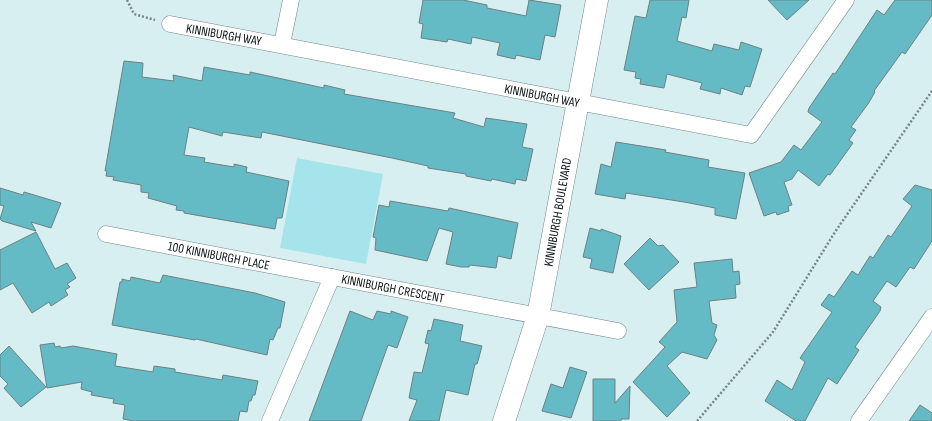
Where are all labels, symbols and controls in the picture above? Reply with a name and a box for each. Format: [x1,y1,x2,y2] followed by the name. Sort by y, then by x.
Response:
[185,20,263,50] street label: KINNIBURGH WAY
[503,81,581,111] street label: KINNIBURGH WAY
[541,157,575,268] street label: KINNIBURGH BOULEVARD
[167,238,271,274] street label: 100 KINNIBURGH PLACE
[340,271,446,307] street label: KINNIBURGH CRESCENT

